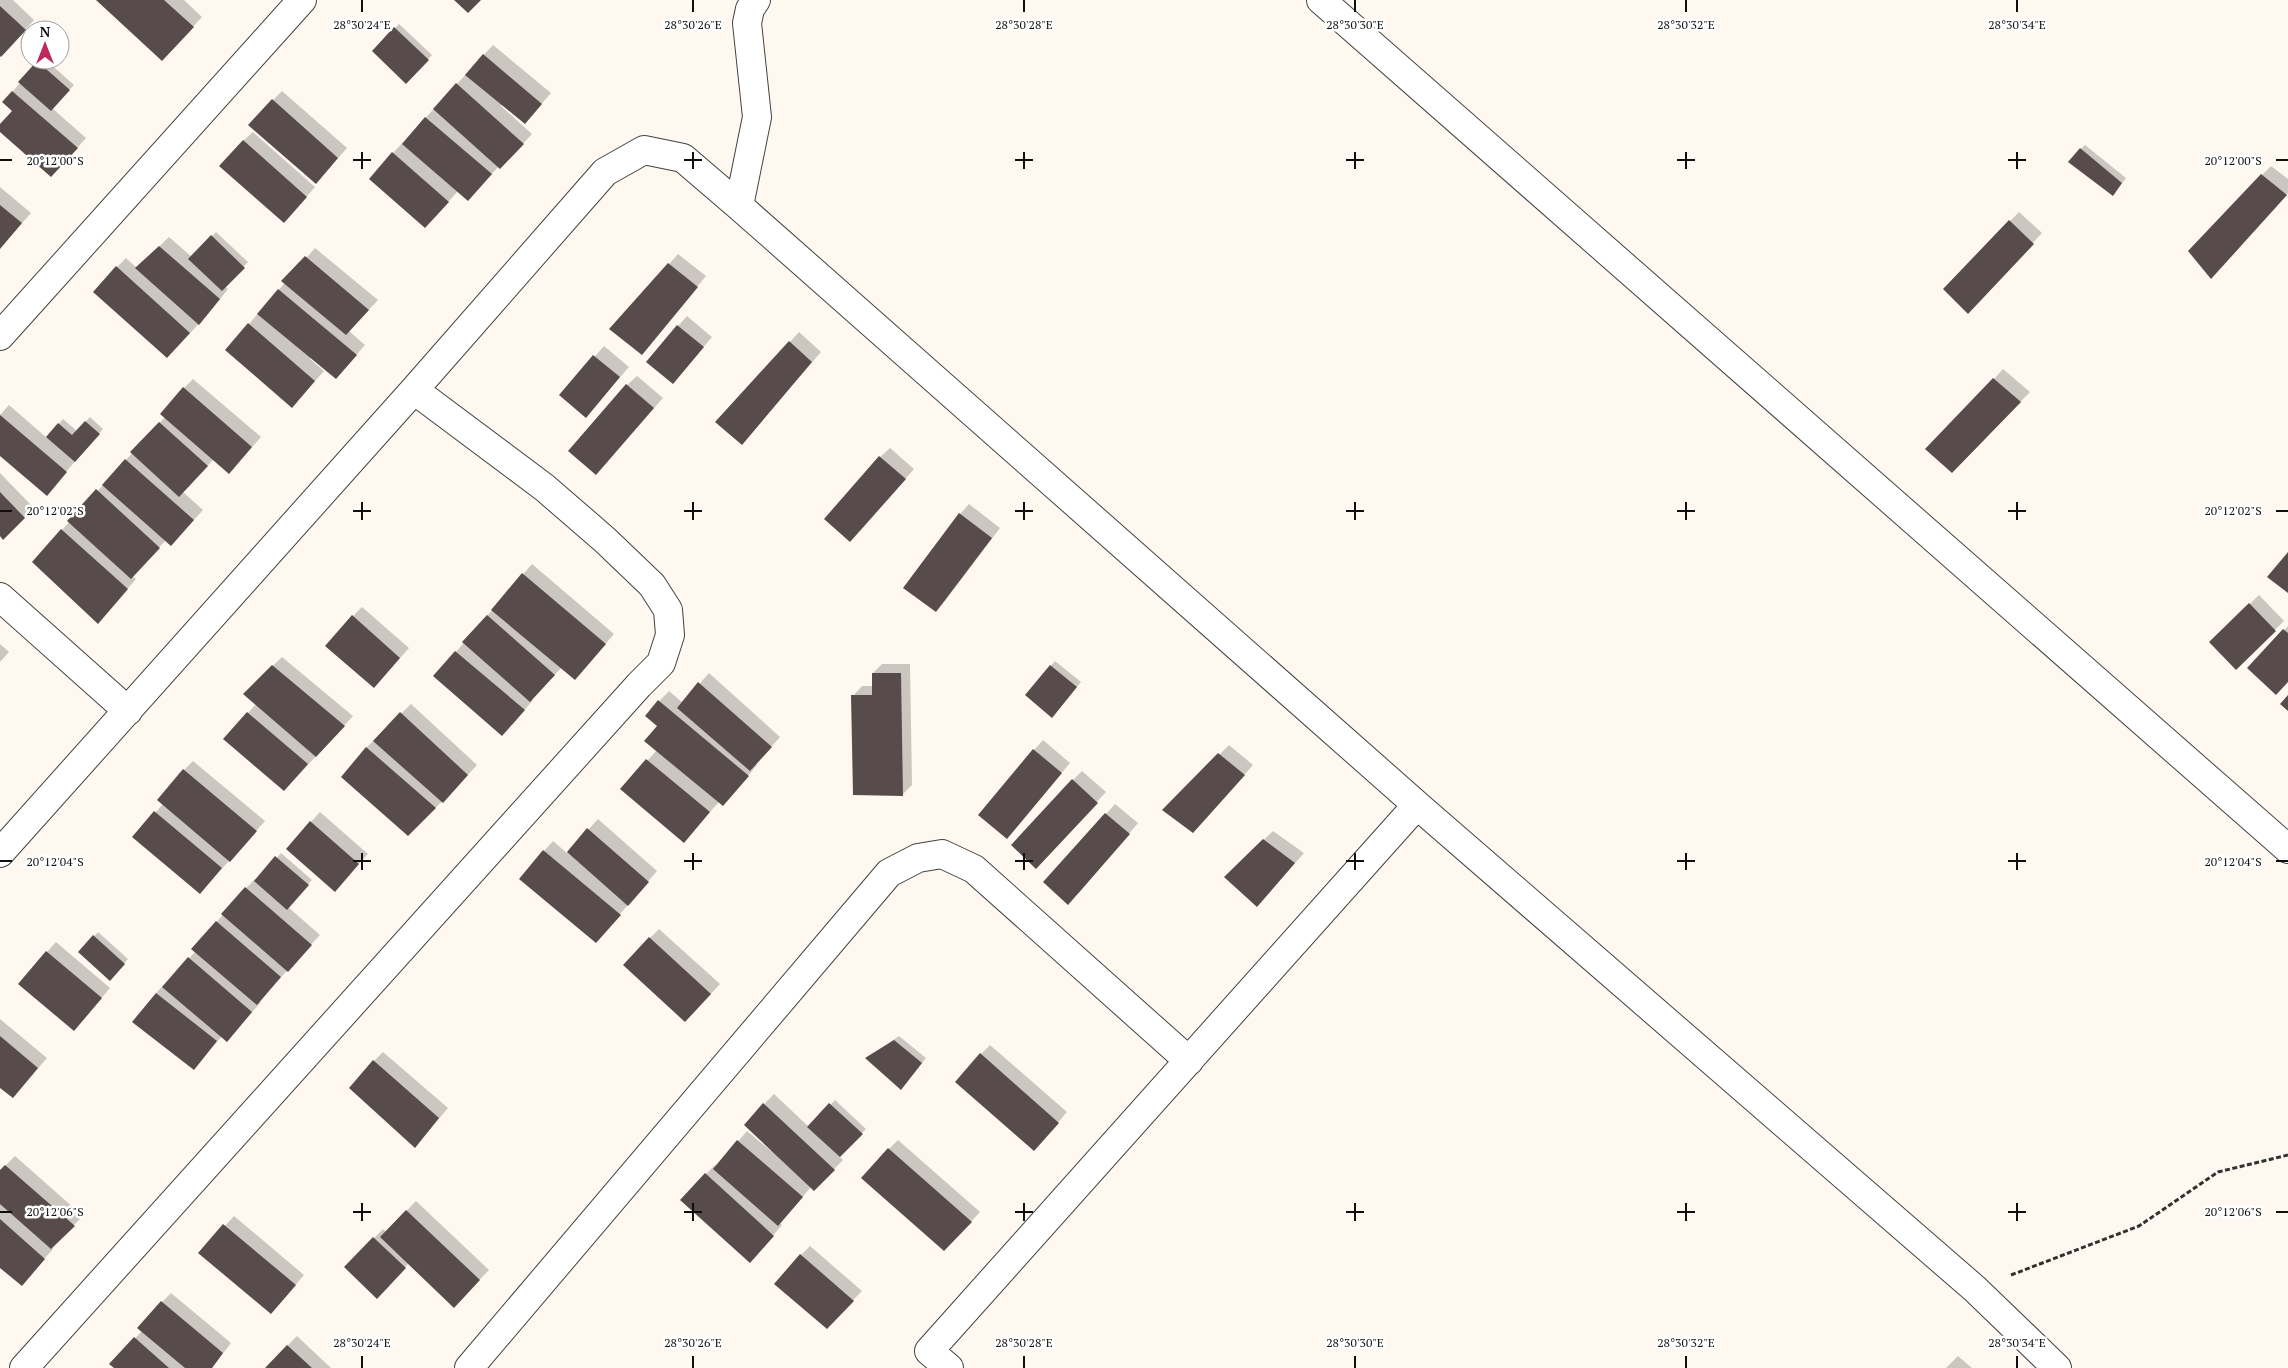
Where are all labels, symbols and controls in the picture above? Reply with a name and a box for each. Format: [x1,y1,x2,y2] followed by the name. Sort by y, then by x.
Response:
[333,17,391,32] text: 28°30'24"E
[664,17,722,32] text: 28°30'26"E
[995,17,1053,32] text: 28°30'28"E
[1326,17,1384,32] text: 28°30'30"E
[1657,17,1715,32] text: 28°30'32"E
[1988,17,2046,32] text: 28°30'34"E
[20,20,70,70] north arrow
[40,22,51,41] text: N
[26,153,84,168] text: 20°12'00"S
[2204,153,2262,168] text: 20°12'00"S
[26,503,84,518] text: 20°12'02"S
[2204,503,2262,518] text: 20°12'02"S
[26,854,84,869] text: 20°12'04"S
[2204,854,2262,869] text: 20°12'04"S
[26,1204,84,1219] text: 20°12'06"S
[2204,1204,2262,1219] text: 20°12'06"S
[333,1335,391,1350] text: 28°30'24"E
[664,1335,722,1350] text: 28°30'26"E
[995,1335,1053,1350] text: 28°30'28"E
[1326,1335,1384,1350] text: 28°30'30"E
[1657,1335,1715,1350] text: 28°30'32"E
[1988,1335,2046,1350] text: 28°30'34"E

